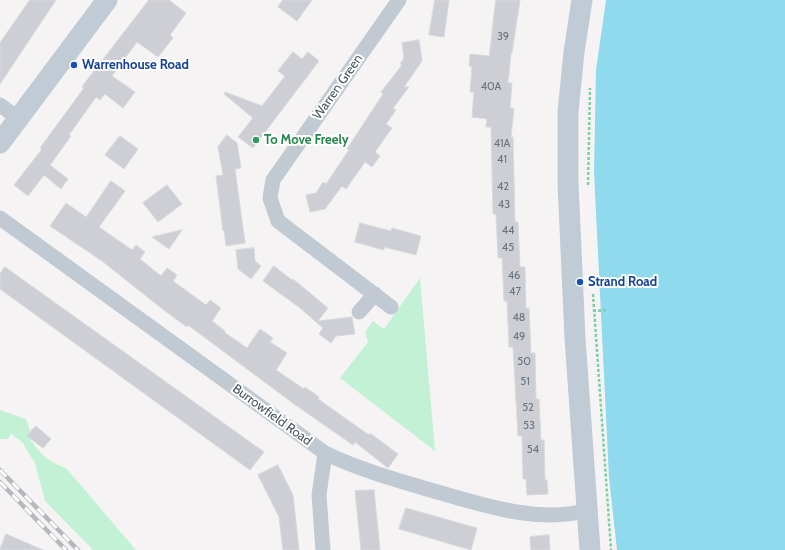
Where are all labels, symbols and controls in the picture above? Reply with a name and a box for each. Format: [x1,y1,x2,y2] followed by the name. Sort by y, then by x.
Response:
[497,30,509,44] house number: 39
[310,51,366,123] street label: Warren Green
[82,57,189,73] place label: Warrenhouse Road
[69,60,79,70] marker: Warrenhouse Road
[481,80,501,94] house number: 40A
[264,132,349,148] place label: To Move Freely
[251,135,261,145] marker: To Move Freely
[494,137,510,151] house number: 41A
[497,153,507,167] house number: 41
[497,180,509,194] house number: 42
[498,198,510,212] house number: 43
[502,224,514,238] house number: 44
[502,241,514,255] house number: 45
[508,269,520,283] house number: 46
[588,274,657,290] place label: Strand Road
[575,277,585,287] marker: Strand Road
[509,285,521,299] house number: 47
[512,311,526,325] house number: 48
[513,330,525,344] house number: 49
[517,355,531,369] house number: 50
[520,375,530,389] house number: 51
[229,381,315,449] street label: Burrowfield Road
[522,401,534,415] house number: 52
[523,419,535,433] house number: 53
[527,443,539,457] house number: 54

